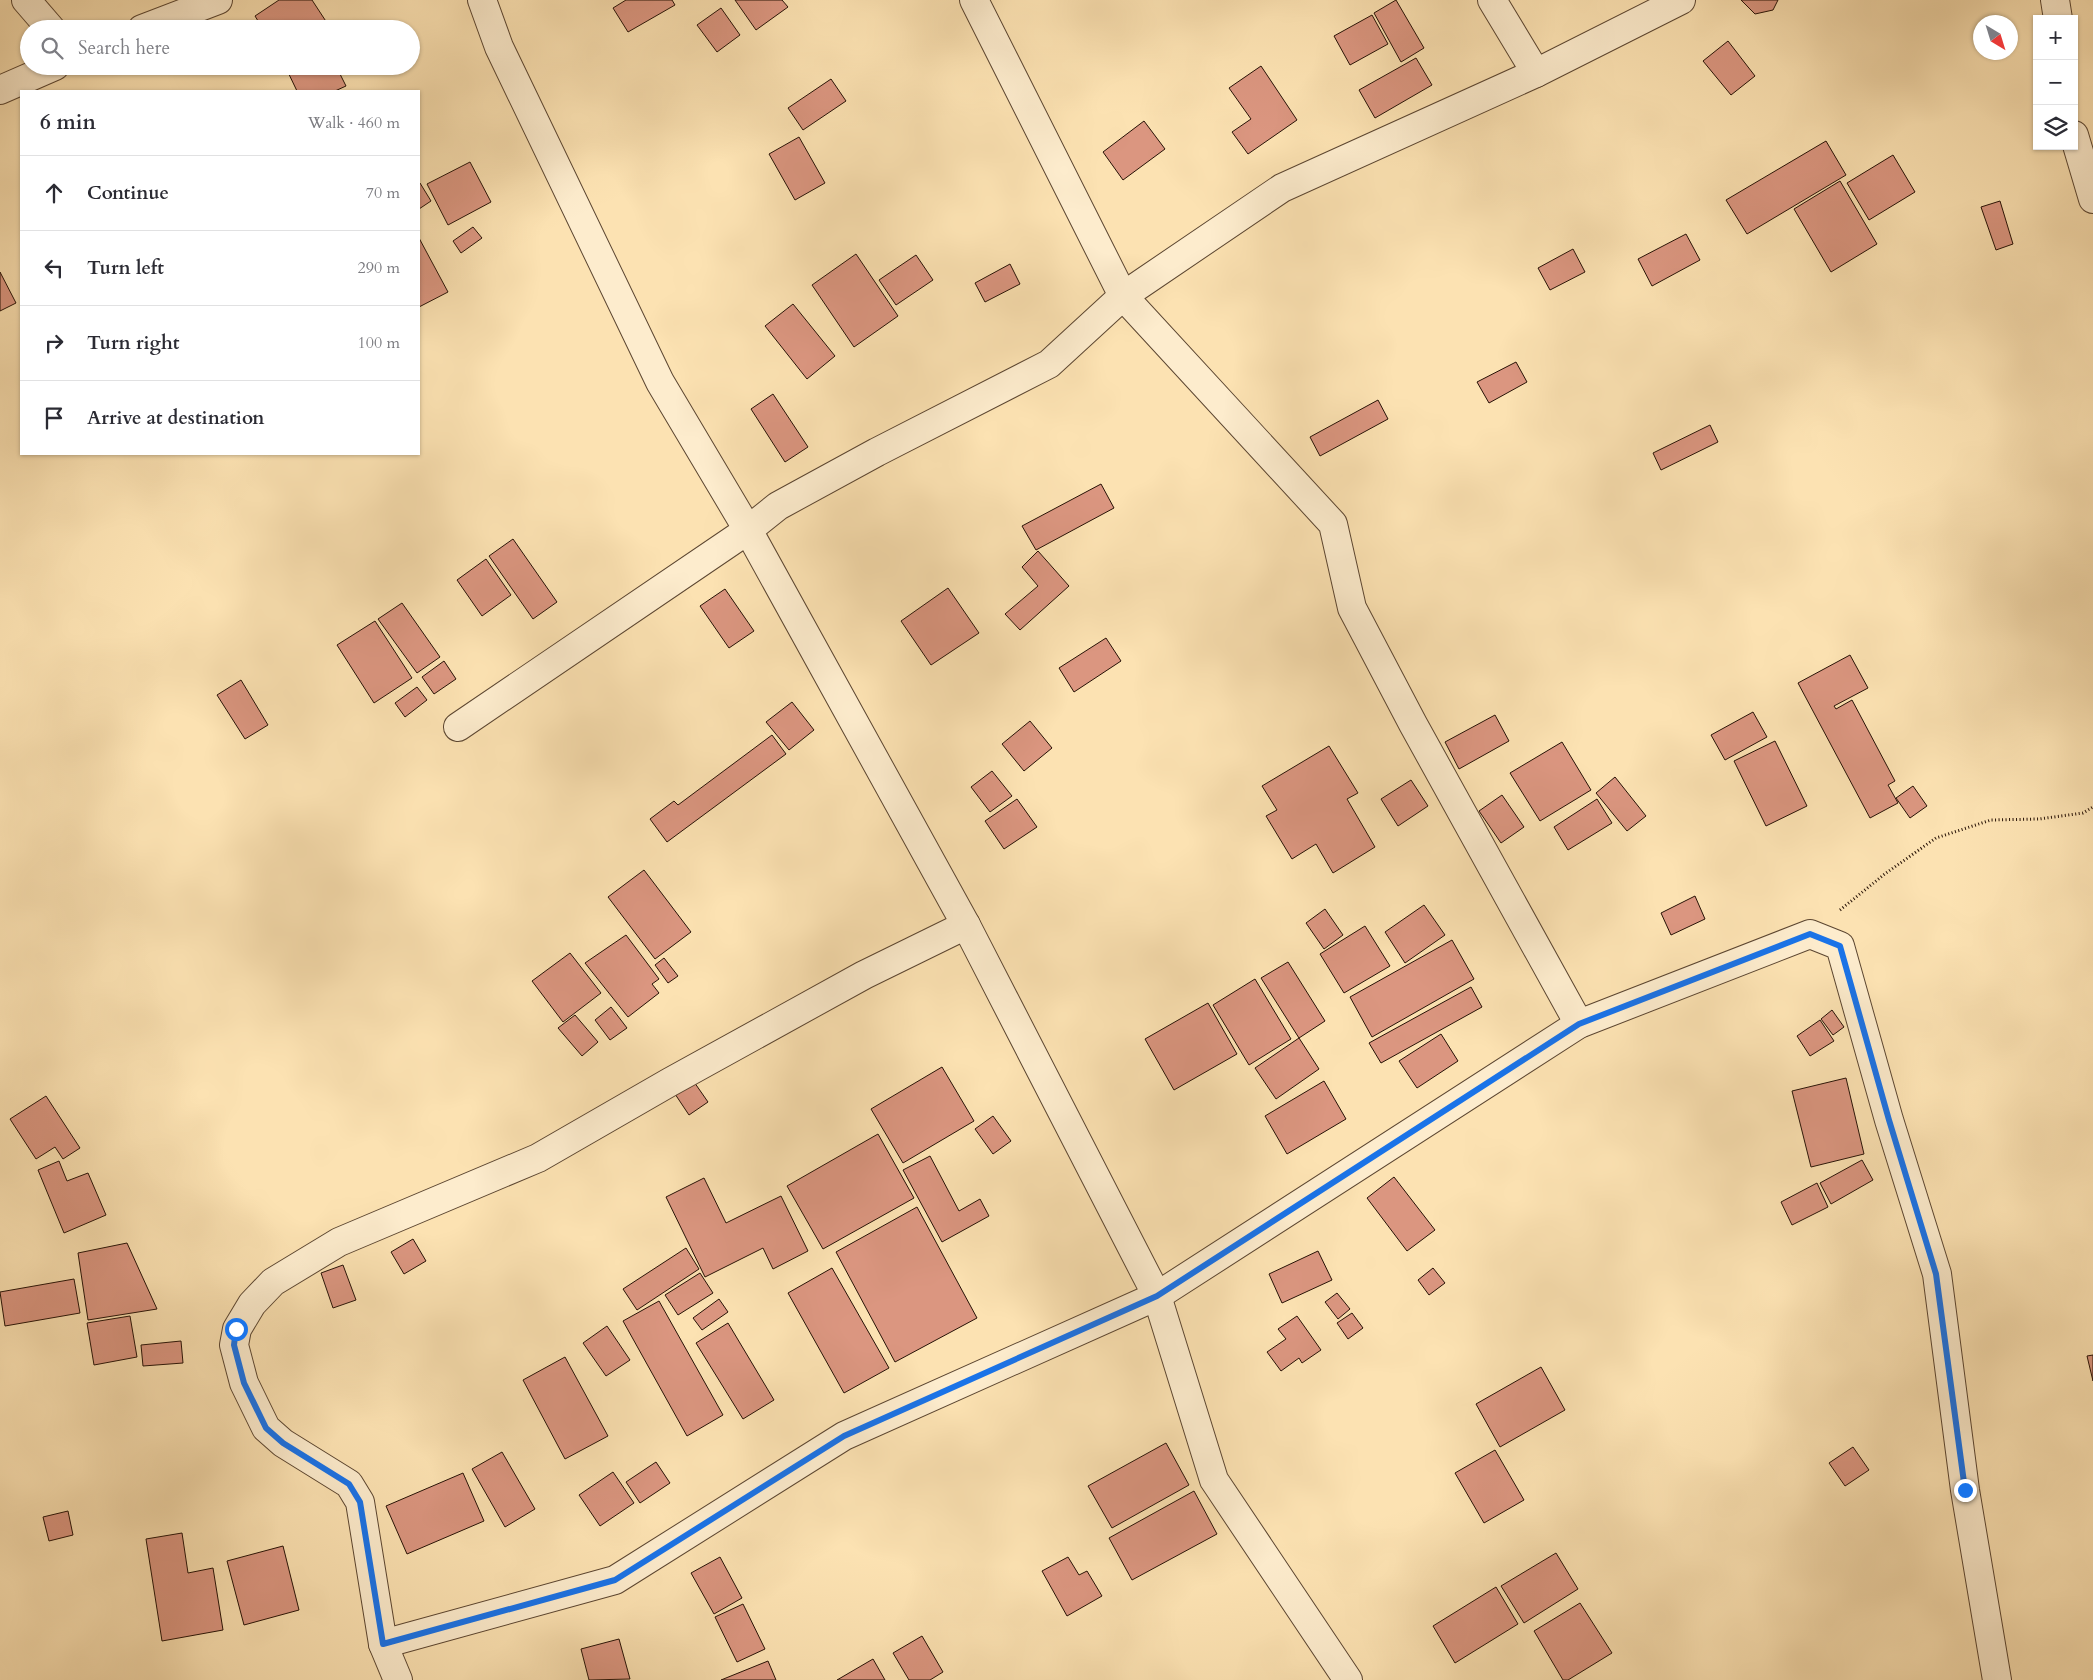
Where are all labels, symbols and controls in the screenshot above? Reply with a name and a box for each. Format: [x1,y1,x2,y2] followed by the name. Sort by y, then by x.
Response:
[1973,15,2018,60] north arrow
[2033,15,2078,150] map controls
[2033,15,2078,60] button: +
[20,20,420,75] search box
[38,34,66,62] icon: search
[78,35,170,61] text: Search here
[2033,60,2078,105] button: −
[2033,105,2078,150] button: layers
[40,108,96,137] text: 6 min
[308,112,400,134] text: Walk · 460 m
[40,179,68,207] icon: ahead
[87,180,169,206] text: Continue
[366,182,400,204] text: 70 m
[40,254,68,282] icon: left
[87,255,164,281] text: Turn left
[358,257,400,279] text: 290 m
[40,329,68,357] icon: right
[87,330,179,356] text: Turn right
[358,332,400,354] text: 100 m
[40,404,68,432] icon: arrive
[87,405,264,431] text: Arrive at destination
[225,1318,248,1341] route start
[1954,1479,1977,1502] route end

